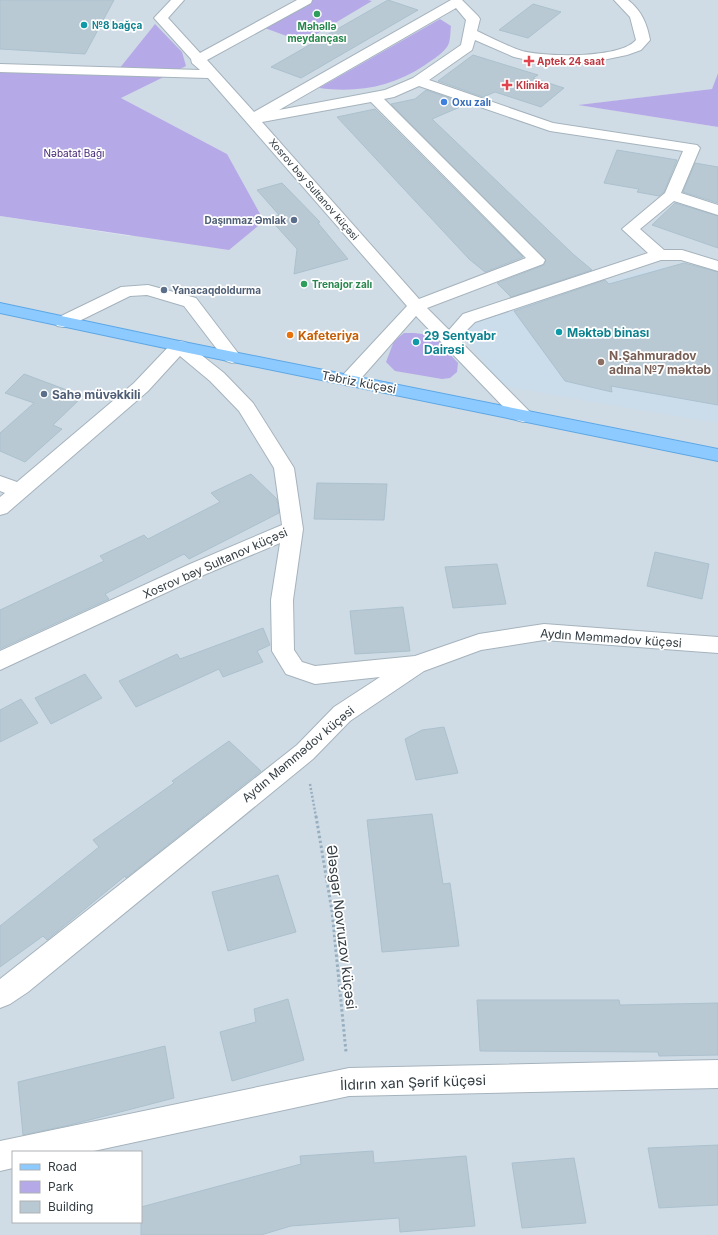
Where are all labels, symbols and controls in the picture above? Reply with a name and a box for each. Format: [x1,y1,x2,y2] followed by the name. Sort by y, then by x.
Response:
[312,9,322,19] marker: Məhəllə meydançası
[92,19,142,32] place label: №8 bağça
[79,20,89,30] marker: №8 bağça
[287,20,347,45] place label: Məhəllə meydançası
[537,55,605,67] place label: Aptek 24 saat
[524,56,534,66] marker: Aptek 24 saat
[501,79,513,91] marker: Klinika
[516,79,549,91] place label: Klinika
[452,96,491,108] place label: Oxu zalı
[439,97,449,107] marker: Oxu zalı
[267,136,361,242] street label: Xosrov bəy Sultanov küçəsi
[44,147,104,159] park label: Nəbatat Bağı
[204,214,286,226] place label: Daşınmaz Əmlak
[289,215,299,225] marker: Daşınmaz Əmlak
[312,278,372,290] place label: Trenajor zalı
[299,279,309,289] marker: Trenajor zalı
[172,284,261,296] place label: Yanacaqdoldurma
[159,285,169,295] marker: Yanacaqdoldurma
[567,325,649,340] place label: Məktəb binası
[554,327,564,337] marker: Məktəb binası
[298,328,359,343] place label: Kafeteriya
[424,328,496,357] place label: 29 Sentyabr Dairəsi
[285,330,295,340] marker: Kafeteriya
[411,337,421,347] marker: 29 Sentyabr Dairəsi
[609,348,712,377] place label: N.Şahmuradov adına №7 məktəb
[596,357,606,367] marker: N.Şahmuradov adına №7 məktəb
[320,367,398,397] street label: Təbriz küçəsi
[52,387,141,402] place label: Sahə müvəkkili
[39,389,49,399] marker: Sahə müvəkkili
[140,524,290,602] street label: Xosrov bəy Sultanov küçəsi
[540,626,682,650] street label: Aydın Məmmədov küçəsi
[239,703,357,805] street label: Aydın Məmmədov küçəsi
[323,844,361,1010] street label: Ələsgər Novruzov küçəsi
[340,1071,486,1093] street label: İldırın xan Şərif küçəsi
[12,1151,142,1223] legend
[48,1159,77,1174] text: Road
[48,1179,74,1194] text: Park
[48,1199,93,1214] text: Building

